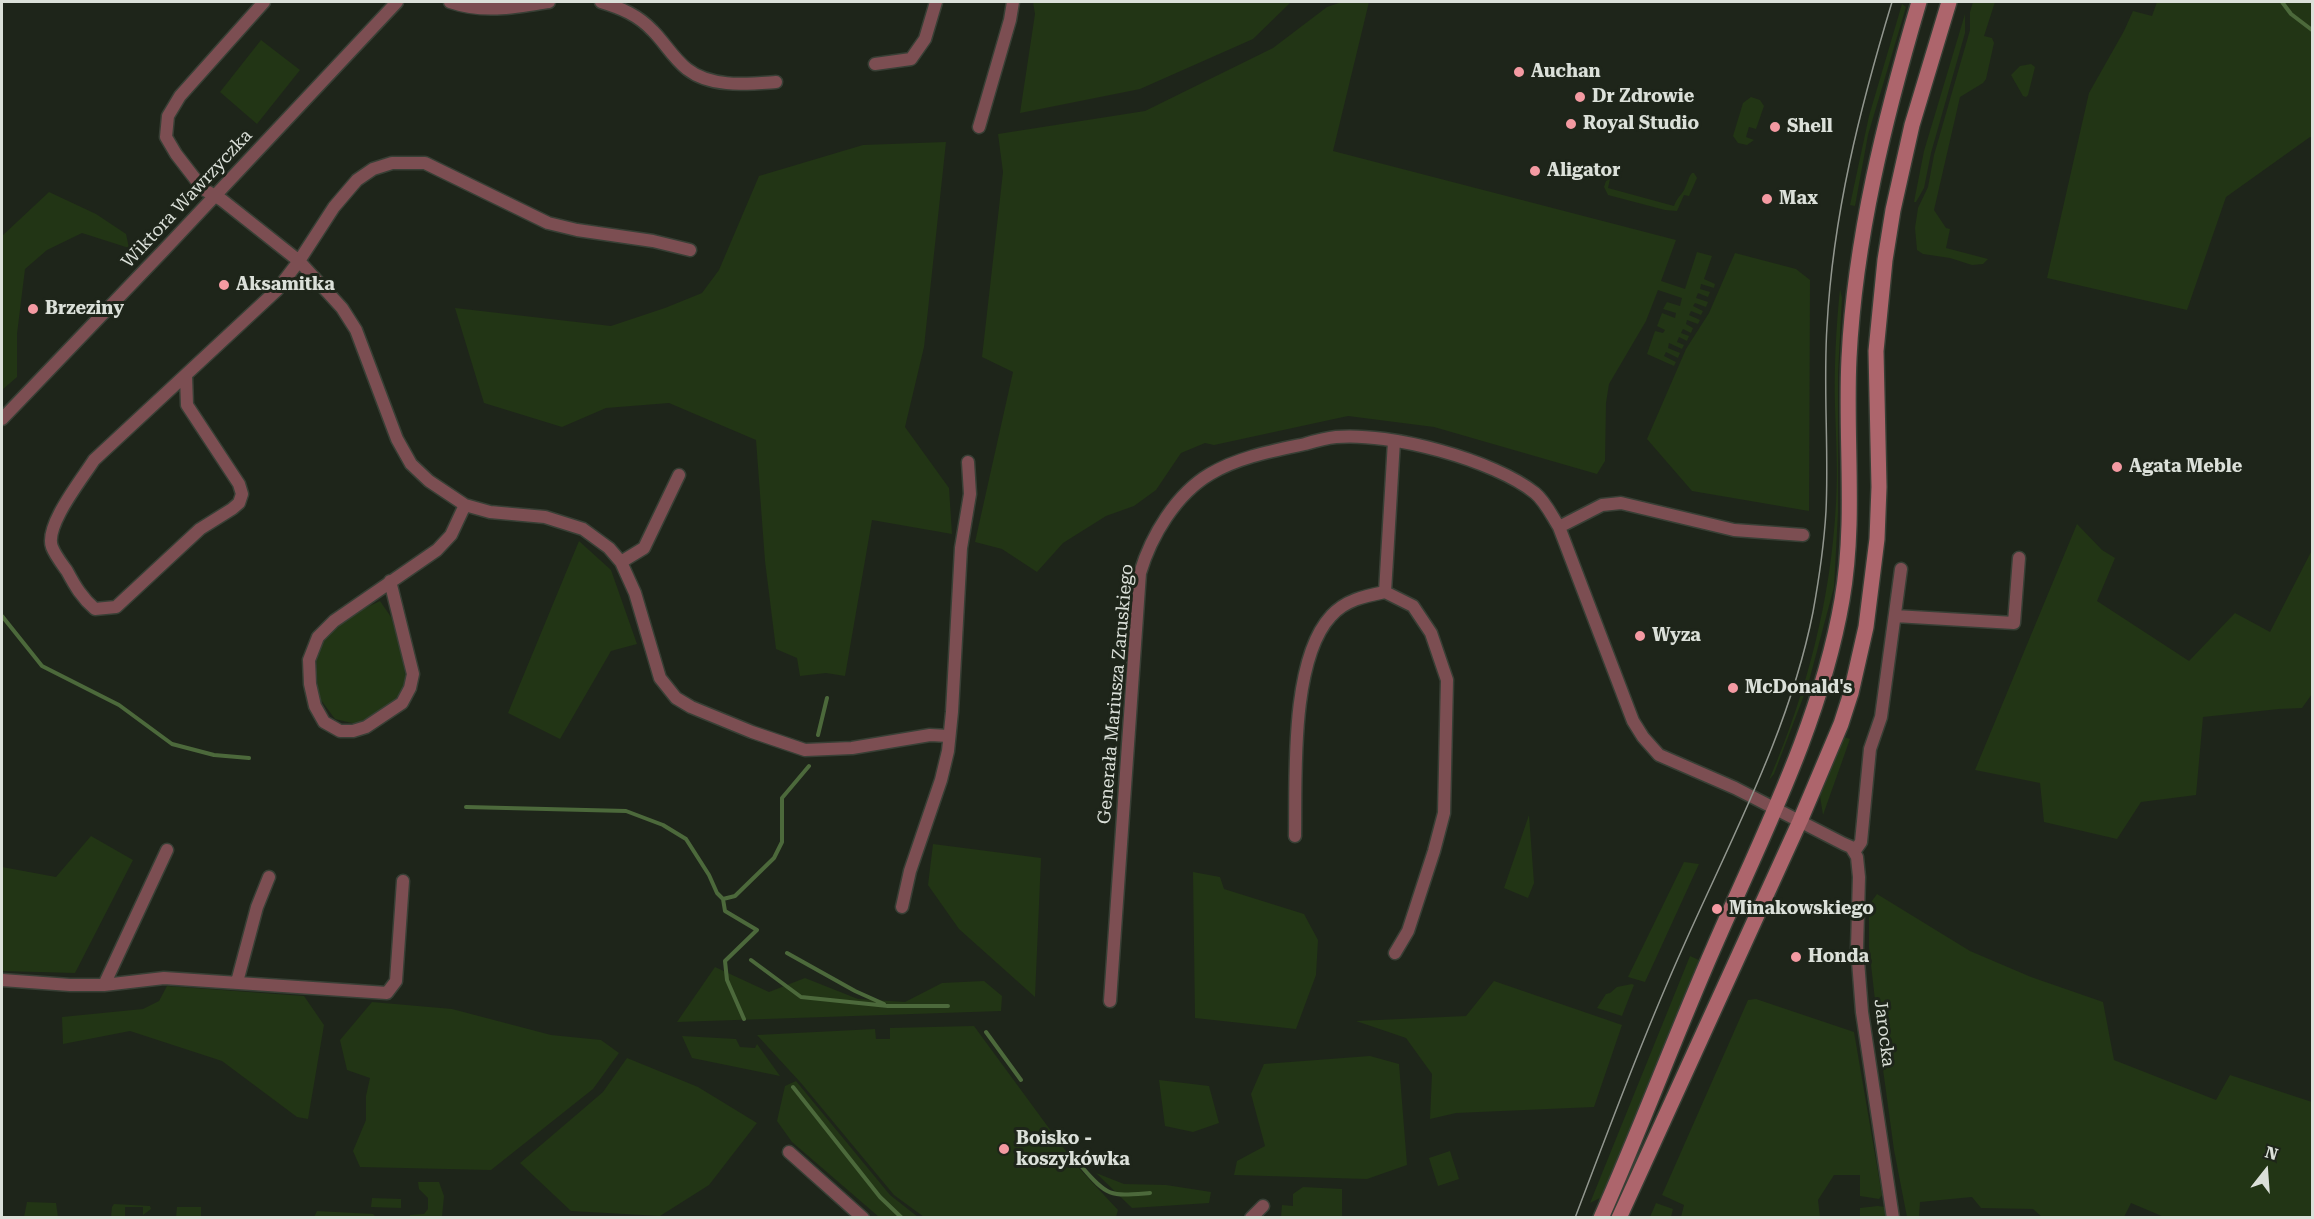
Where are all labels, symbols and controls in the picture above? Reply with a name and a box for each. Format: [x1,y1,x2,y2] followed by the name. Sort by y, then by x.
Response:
[1531,61,1601,83] place label: Auchan
[1512,65,1526,79] marker: Auchan
[1592,86,1694,108] place label: Dr Zdrowie
[1573,90,1587,104] marker: Dr Zdrowie
[1583,113,1699,135] place label: Royal Studio
[1787,116,1833,138] place label: Shell
[1564,117,1578,131] marker: Royal Studio
[1768,120,1782,134] marker: Shell
[117,125,257,273] street label: Wiktora Wawrzyczka
[1547,160,1620,182] place label: Aligator
[1528,164,1542,178] marker: Aligator
[1779,188,1818,210] place label: Max
[1760,192,1774,206] marker: Max
[236,274,335,296] place label: Aksamitka
[217,278,231,292] marker: Aksamitka
[45,298,124,320] place label: Brzeziny
[26,302,40,316] marker: Brzeziny
[2129,456,2242,478] place label: Agata Meble
[2110,460,2124,474] marker: Agata Meble
[1094,563,1138,825] street label: Generała Mariusza Zaruskiego
[1652,625,1701,647] place label: Wyza
[1633,629,1647,643] marker: Wyza
[1745,677,1852,699] place label: McDonald's
[1726,681,1740,695] marker: McDonald's
[1729,898,1874,920] place label: Minakowskiego
[1710,902,1724,916] marker: Minakowskiego
[1808,946,1869,968] place label: Honda
[1789,950,1803,964] marker: Honda
[1869,998,1899,1068] street label: Jarocka
[1016,1128,1130,1170] place label: Boisko - koszykówka
[2236,1141,2296,1201] north arrow
[997,1142,1011,1156] marker: Boisko - koszykówka
[2263,1142,2280,1164] text: N

